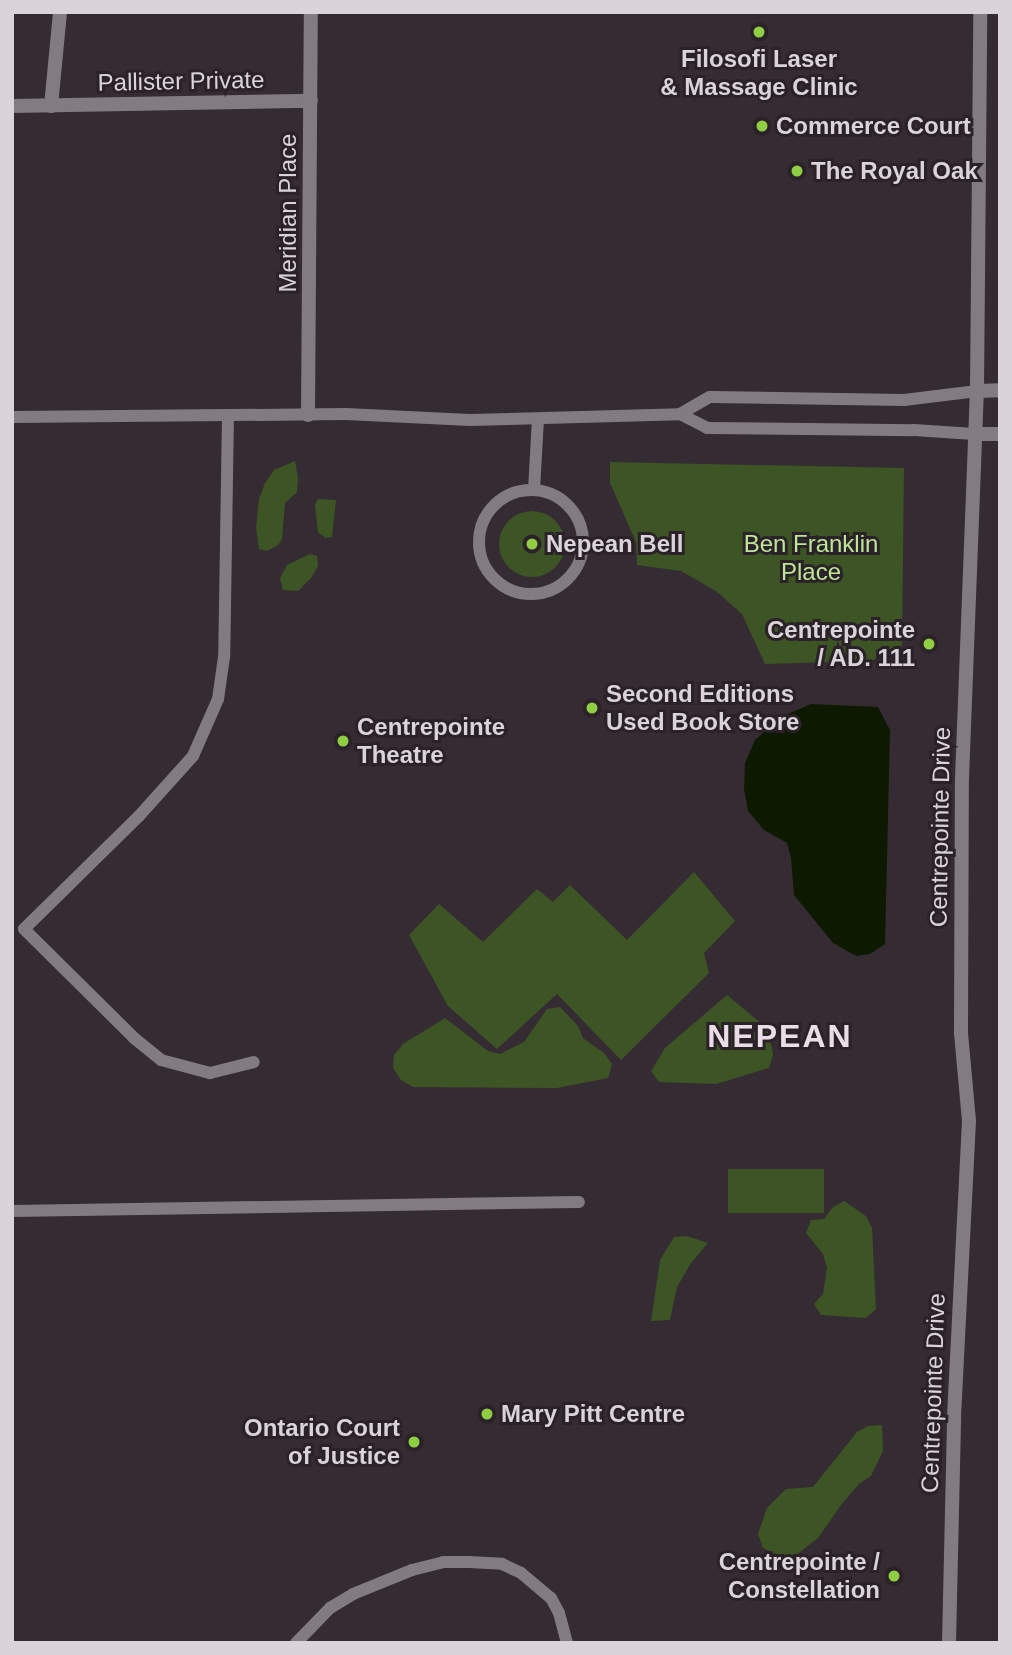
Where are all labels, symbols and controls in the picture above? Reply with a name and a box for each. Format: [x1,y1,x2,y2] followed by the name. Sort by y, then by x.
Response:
[749,22,769,42] marker: Filosofi Laser & Massage Clinic
[660,45,858,101] place label: Filosofi Laser & Massage Clinic
[97,65,265,97] street label: Pallister Private
[776,112,971,140] place label: Commerce Court
[754,118,770,134] marker: Commerce Court
[274,134,302,292] street label: Meridian Place
[811,157,978,185] place label: The Royal Oak
[789,163,805,179] marker: The Royal Oak
[546,530,683,558] place label: Nepean Bell
[744,530,878,586] park label: Ben Franklin Place
[524,536,540,552] marker: Nepean Bell
[767,616,915,672] place label: Centrepointe / AD. 111
[921,636,937,652] marker: Centrepointe / AD. 111
[606,680,799,736] place label: Second Editions Used Book Store
[584,700,600,716] marker: Second Editions Used Book Store
[357,713,505,769] place label: Centrepointe Theatre
[924,727,956,927] street label: Centrepointe Drive
[335,733,351,749] marker: Centrepointe Theatre
[708,1017,852,1055] district label: NEPEAN
[915,1293,951,1493] street label: Centrepointe Drive
[501,1400,685,1428] place label: Mary Pitt Centre
[479,1406,495,1422] marker: Mary Pitt Centre
[244,1414,400,1470] place label: Ontario Court of Justice
[406,1434,422,1450] marker: Ontario Court of Justice
[719,1548,880,1604] place label: Centrepointe / Constellation
[886,1568,902,1584] marker: Centrepointe / Constellation

